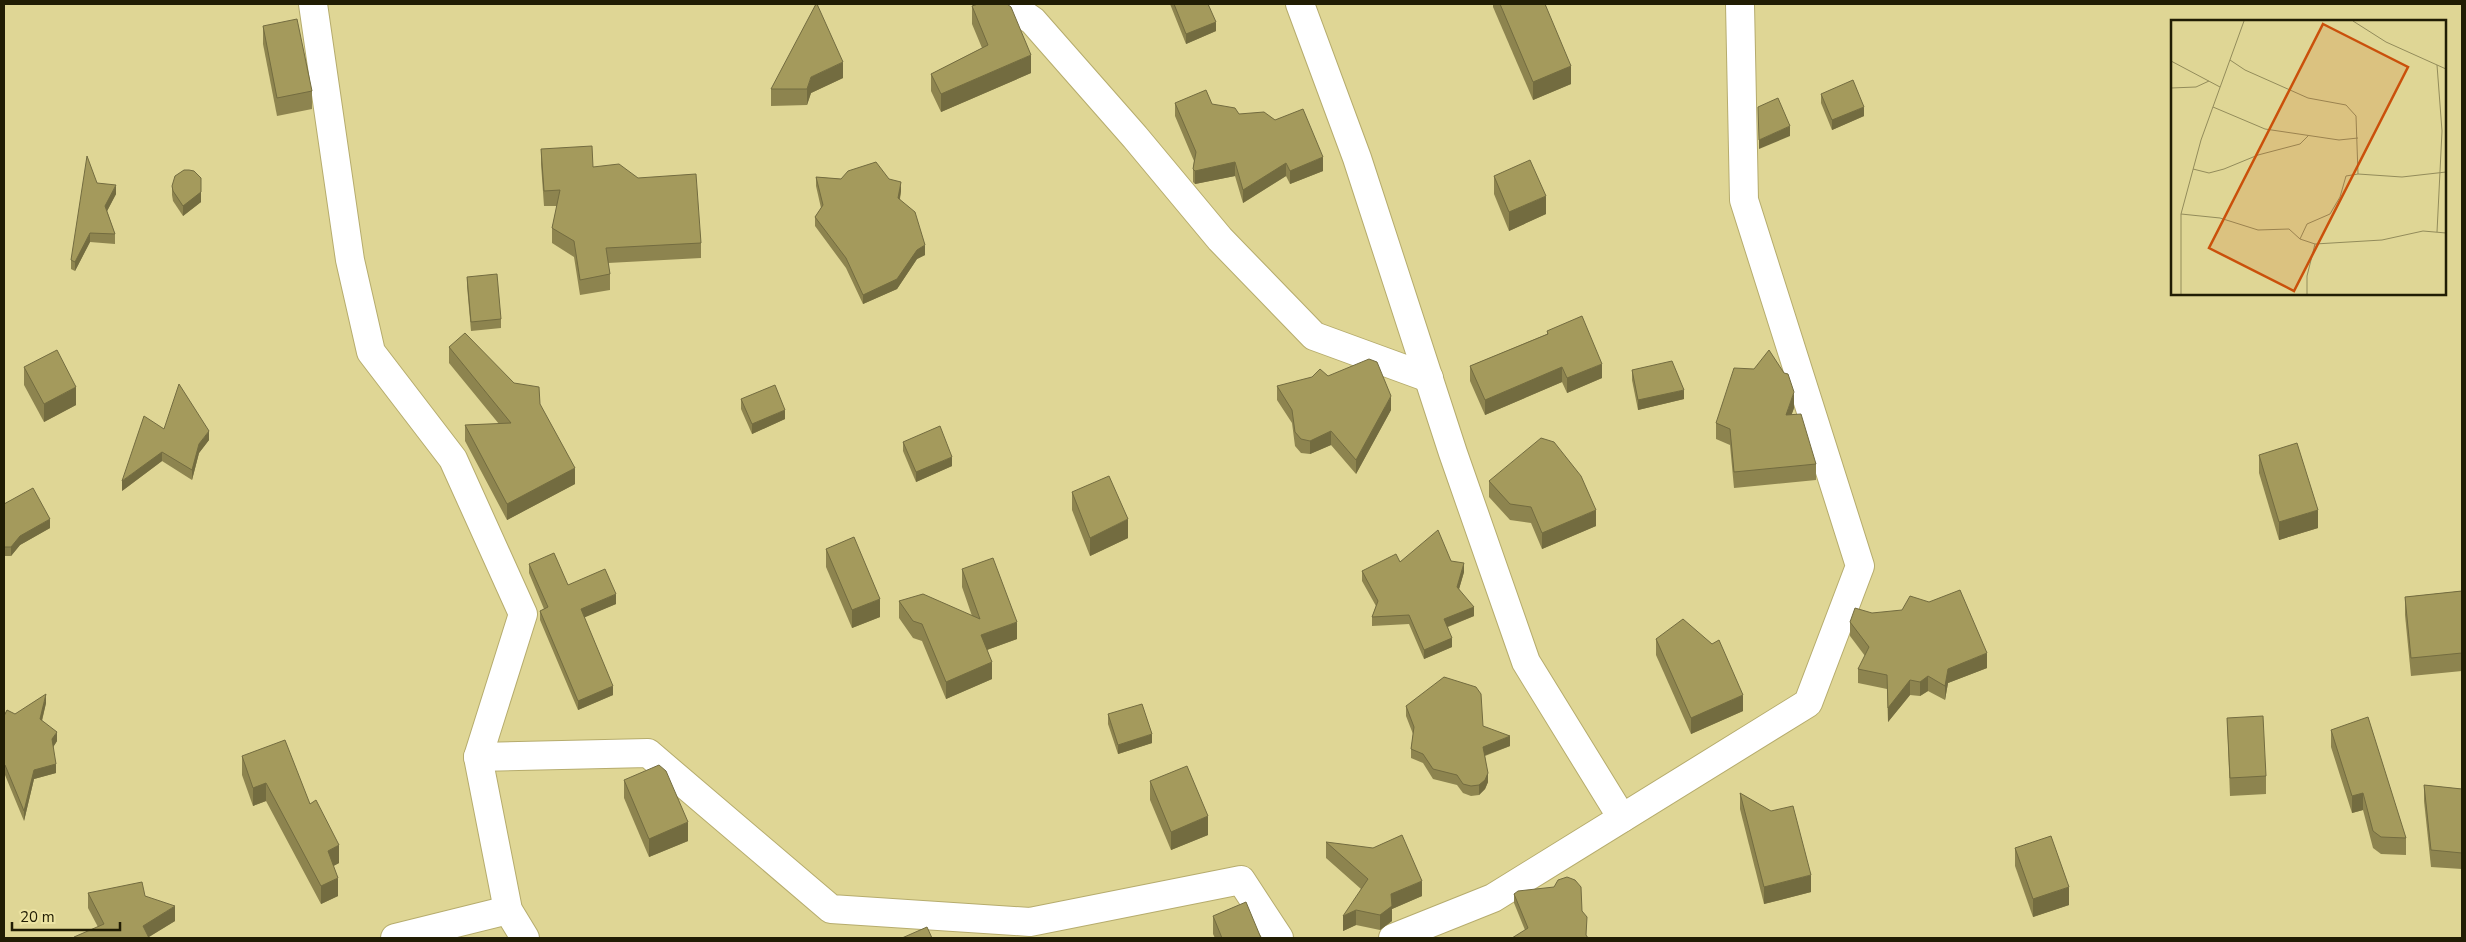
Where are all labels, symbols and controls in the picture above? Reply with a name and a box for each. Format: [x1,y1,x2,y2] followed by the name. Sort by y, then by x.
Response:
[2171,20,2446,295] inset map
[12,900,120,932] scale bar
[20,907,55,927] text: 20 m

